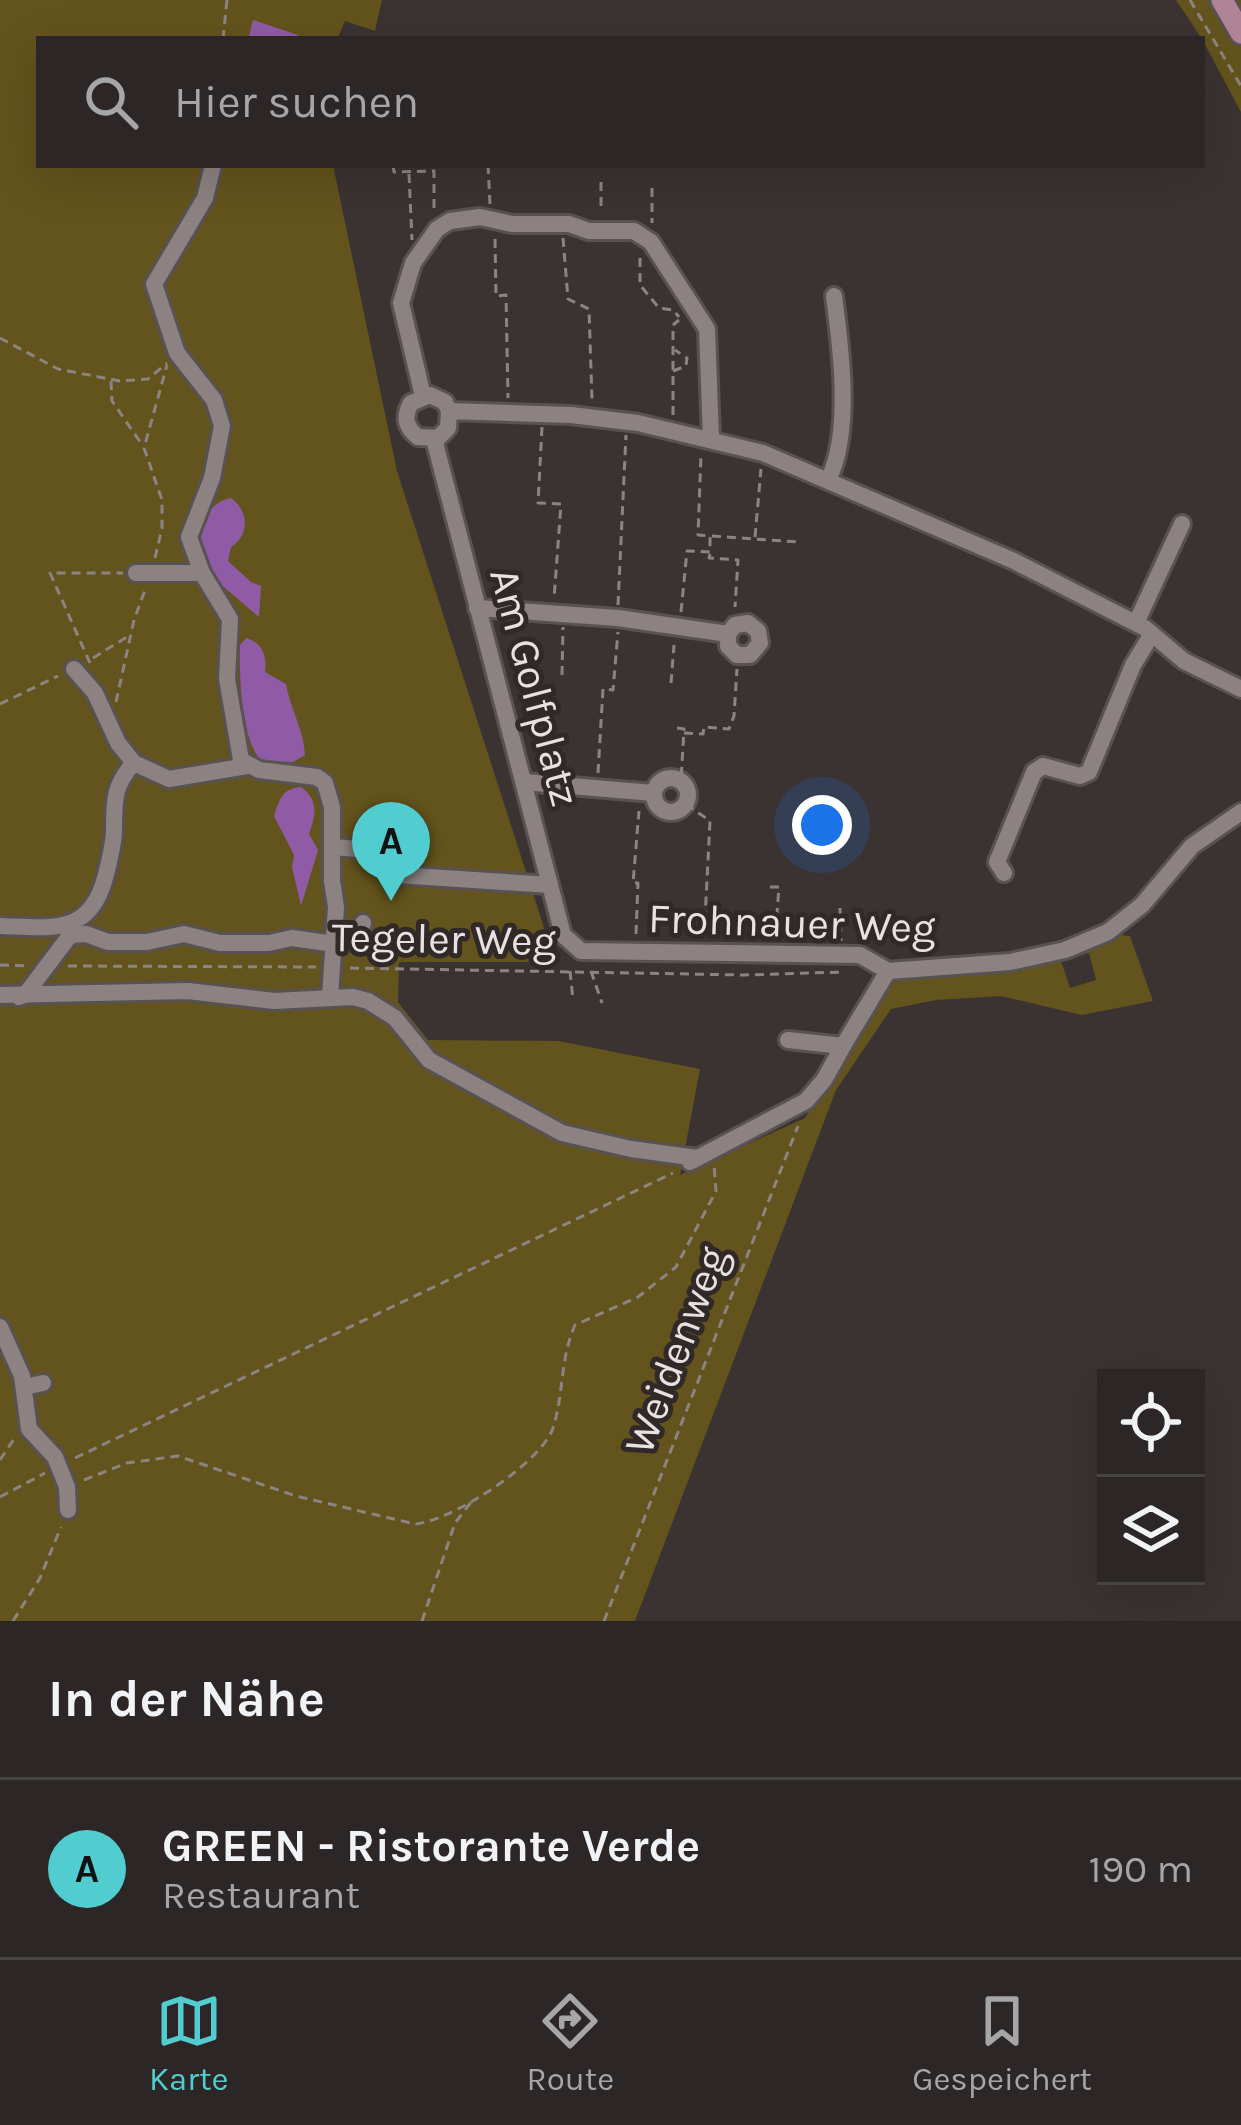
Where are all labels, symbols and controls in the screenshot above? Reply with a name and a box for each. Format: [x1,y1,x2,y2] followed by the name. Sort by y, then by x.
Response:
[36,36,1205,168] search box
[78,69,144,135] icon: search
[174,76,419,128] text: Hier suchen
[479,562,591,812] street label: Am Golfplatz
[792,795,852,855] your location
[352,802,430,901] pin: A
[647,893,937,953] street label: Frohnauer Weg
[331,912,557,966] street label: Tegeler Weg
[614,1239,738,1461] street label: Weidenweg
[1097,1369,1205,1585] map controls
[1097,1369,1205,1477] button: locate
[1097,1477,1205,1585] button: layers
[48,1669,325,1729] text: In der Nähe
[162,1820,700,1872] text: GREEN - Ristorante Verde
[75,1846,99,1892] text: A
[1089,1846,1193,1892] text: 190 m
[162,1872,360,1918] text: Restaurant
[149,1988,229,2098] tab: Karte
[527,1988,614,2098] tab: Route
[912,1988,1092,2098] tab: Gespeichert

